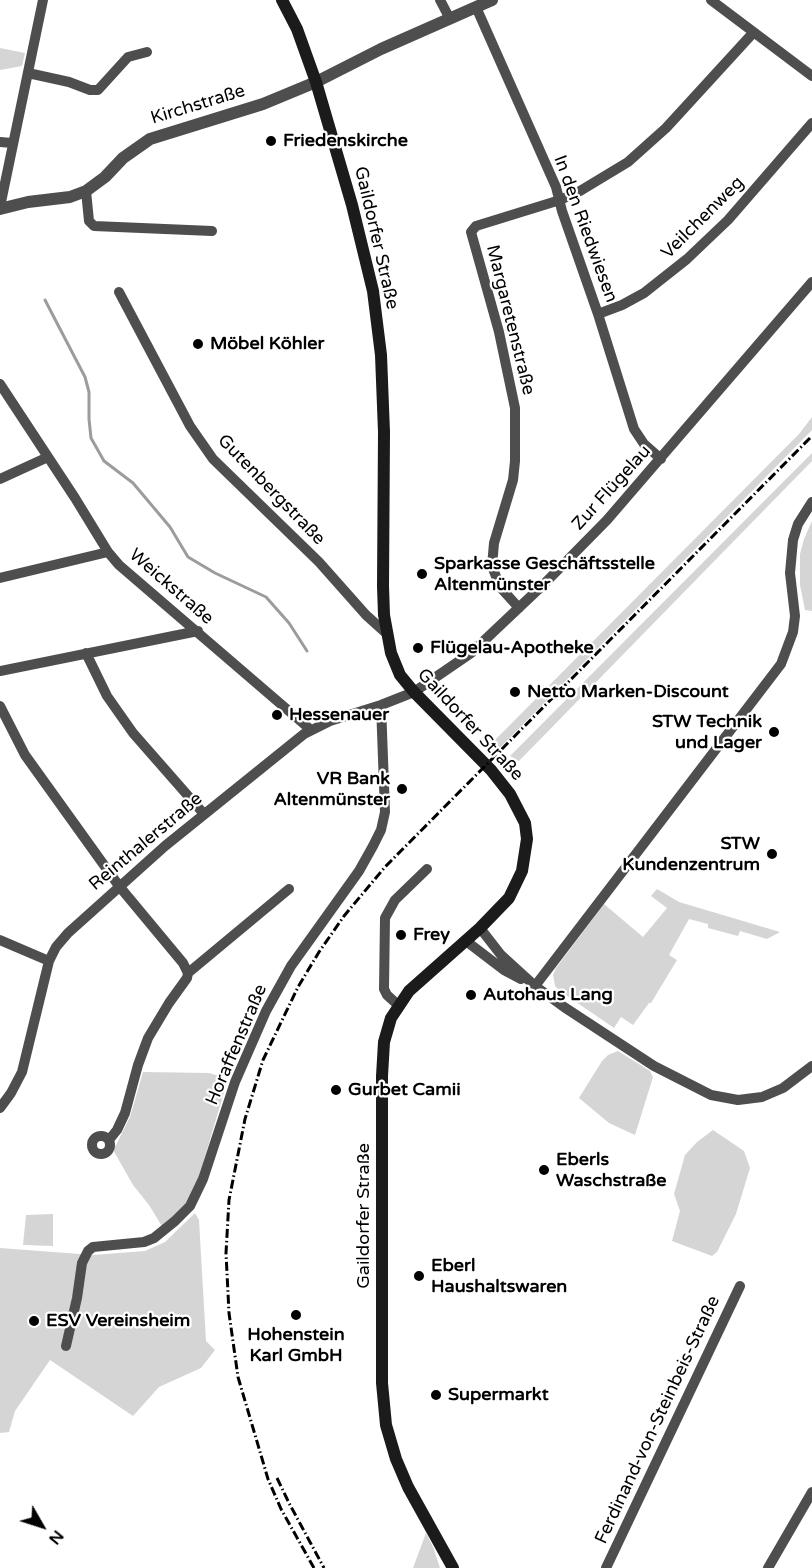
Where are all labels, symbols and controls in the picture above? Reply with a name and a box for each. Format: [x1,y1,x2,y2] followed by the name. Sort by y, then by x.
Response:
[148,80,248,130] street label: Kirchstraße
[283,130,408,152] place label: Friedenskirche
[264,134,278,148] marker: Friedenskirche
[548,152,622,306] street label: In den Riedwiesen
[349,165,403,311] street label: Gaildorfer Straße
[657,172,749,264] street label: Veilchenweg
[481,243,539,397] street label: Margaretenstraße
[210,333,324,355] place label: Möbel Köhler
[191,337,205,351] marker: Möbel Köhler
[213,430,329,550] street label: Gutenbergstraße
[568,441,656,535] street label: Zur Flügelau
[124,544,218,630] street label: Weickstraße
[434,553,655,596] place label: Sparkasse Geschäftsstelle Altenmünster
[415,567,429,581] marker: Sparkasse Geschäftsstelle Altenmünster
[430,637,594,659] place label: Flügelau-Apotheke
[411,641,425,655] marker: Flügelau-Apotheke
[412,664,528,786] street label: Gaildorfer Straße
[527,681,729,703] place label: Netto Marken-Discount
[508,685,522,699] marker: Netto Marken-Discount
[289,704,389,726] place label: Hessenauer
[270,708,284,722] marker: Hessenauer
[652,711,762,754] place label: STW Technik und Lager
[767,725,781,739] marker: STW Technik und Lager
[274,768,390,810] place label: VR Bank Altenmünster
[395,782,409,796] marker: VR Bank Altenmünster
[85,788,207,896] street label: Reinthalerstraße
[622,833,760,876] place label: STW Kundenzentrum
[765,847,779,861] marker: STW Kundenzentrum
[413,924,450,946] place label: Frey
[394,928,408,942] marker: Frey
[202,981,272,1109] street label: Horaffenstraße
[483,984,613,1006] place label: Autohaus Lang
[464,988,478,1002] marker: Autohaus Lang
[348,1079,461,1101] place label: Gurbet Camii
[329,1083,343,1097] marker: Gurbet Camii
[353,1143,375,1289] street label: Gaildorfer Straße
[556,1149,666,1192] place label: Eberls Waschstraße
[537,1163,551,1177] marker: Eberls Waschstraße
[431,1255,567,1298] place label: Eberl Haushaltswaren
[412,1269,426,1283] marker: Eberl Haushaltswaren
[591,1293,725,1547] street label: Ferdinand-von-Steinbeis-Straße
[289,1308,303,1322] marker: Hohenstein Karl GmbH
[46,1310,190,1332] place label: ESV Vereinsheim
[27,1314,41,1328] marker: ESV Vereinsheim
[247,1324,345,1366] place label: Hohenstein Karl GmbH
[448,1384,549,1406] place label: Supermarkt
[429,1388,443,1402] marker: Supermarkt
[12,1496,72,1556] north arrow
[44,1526,68,1549] text: N

